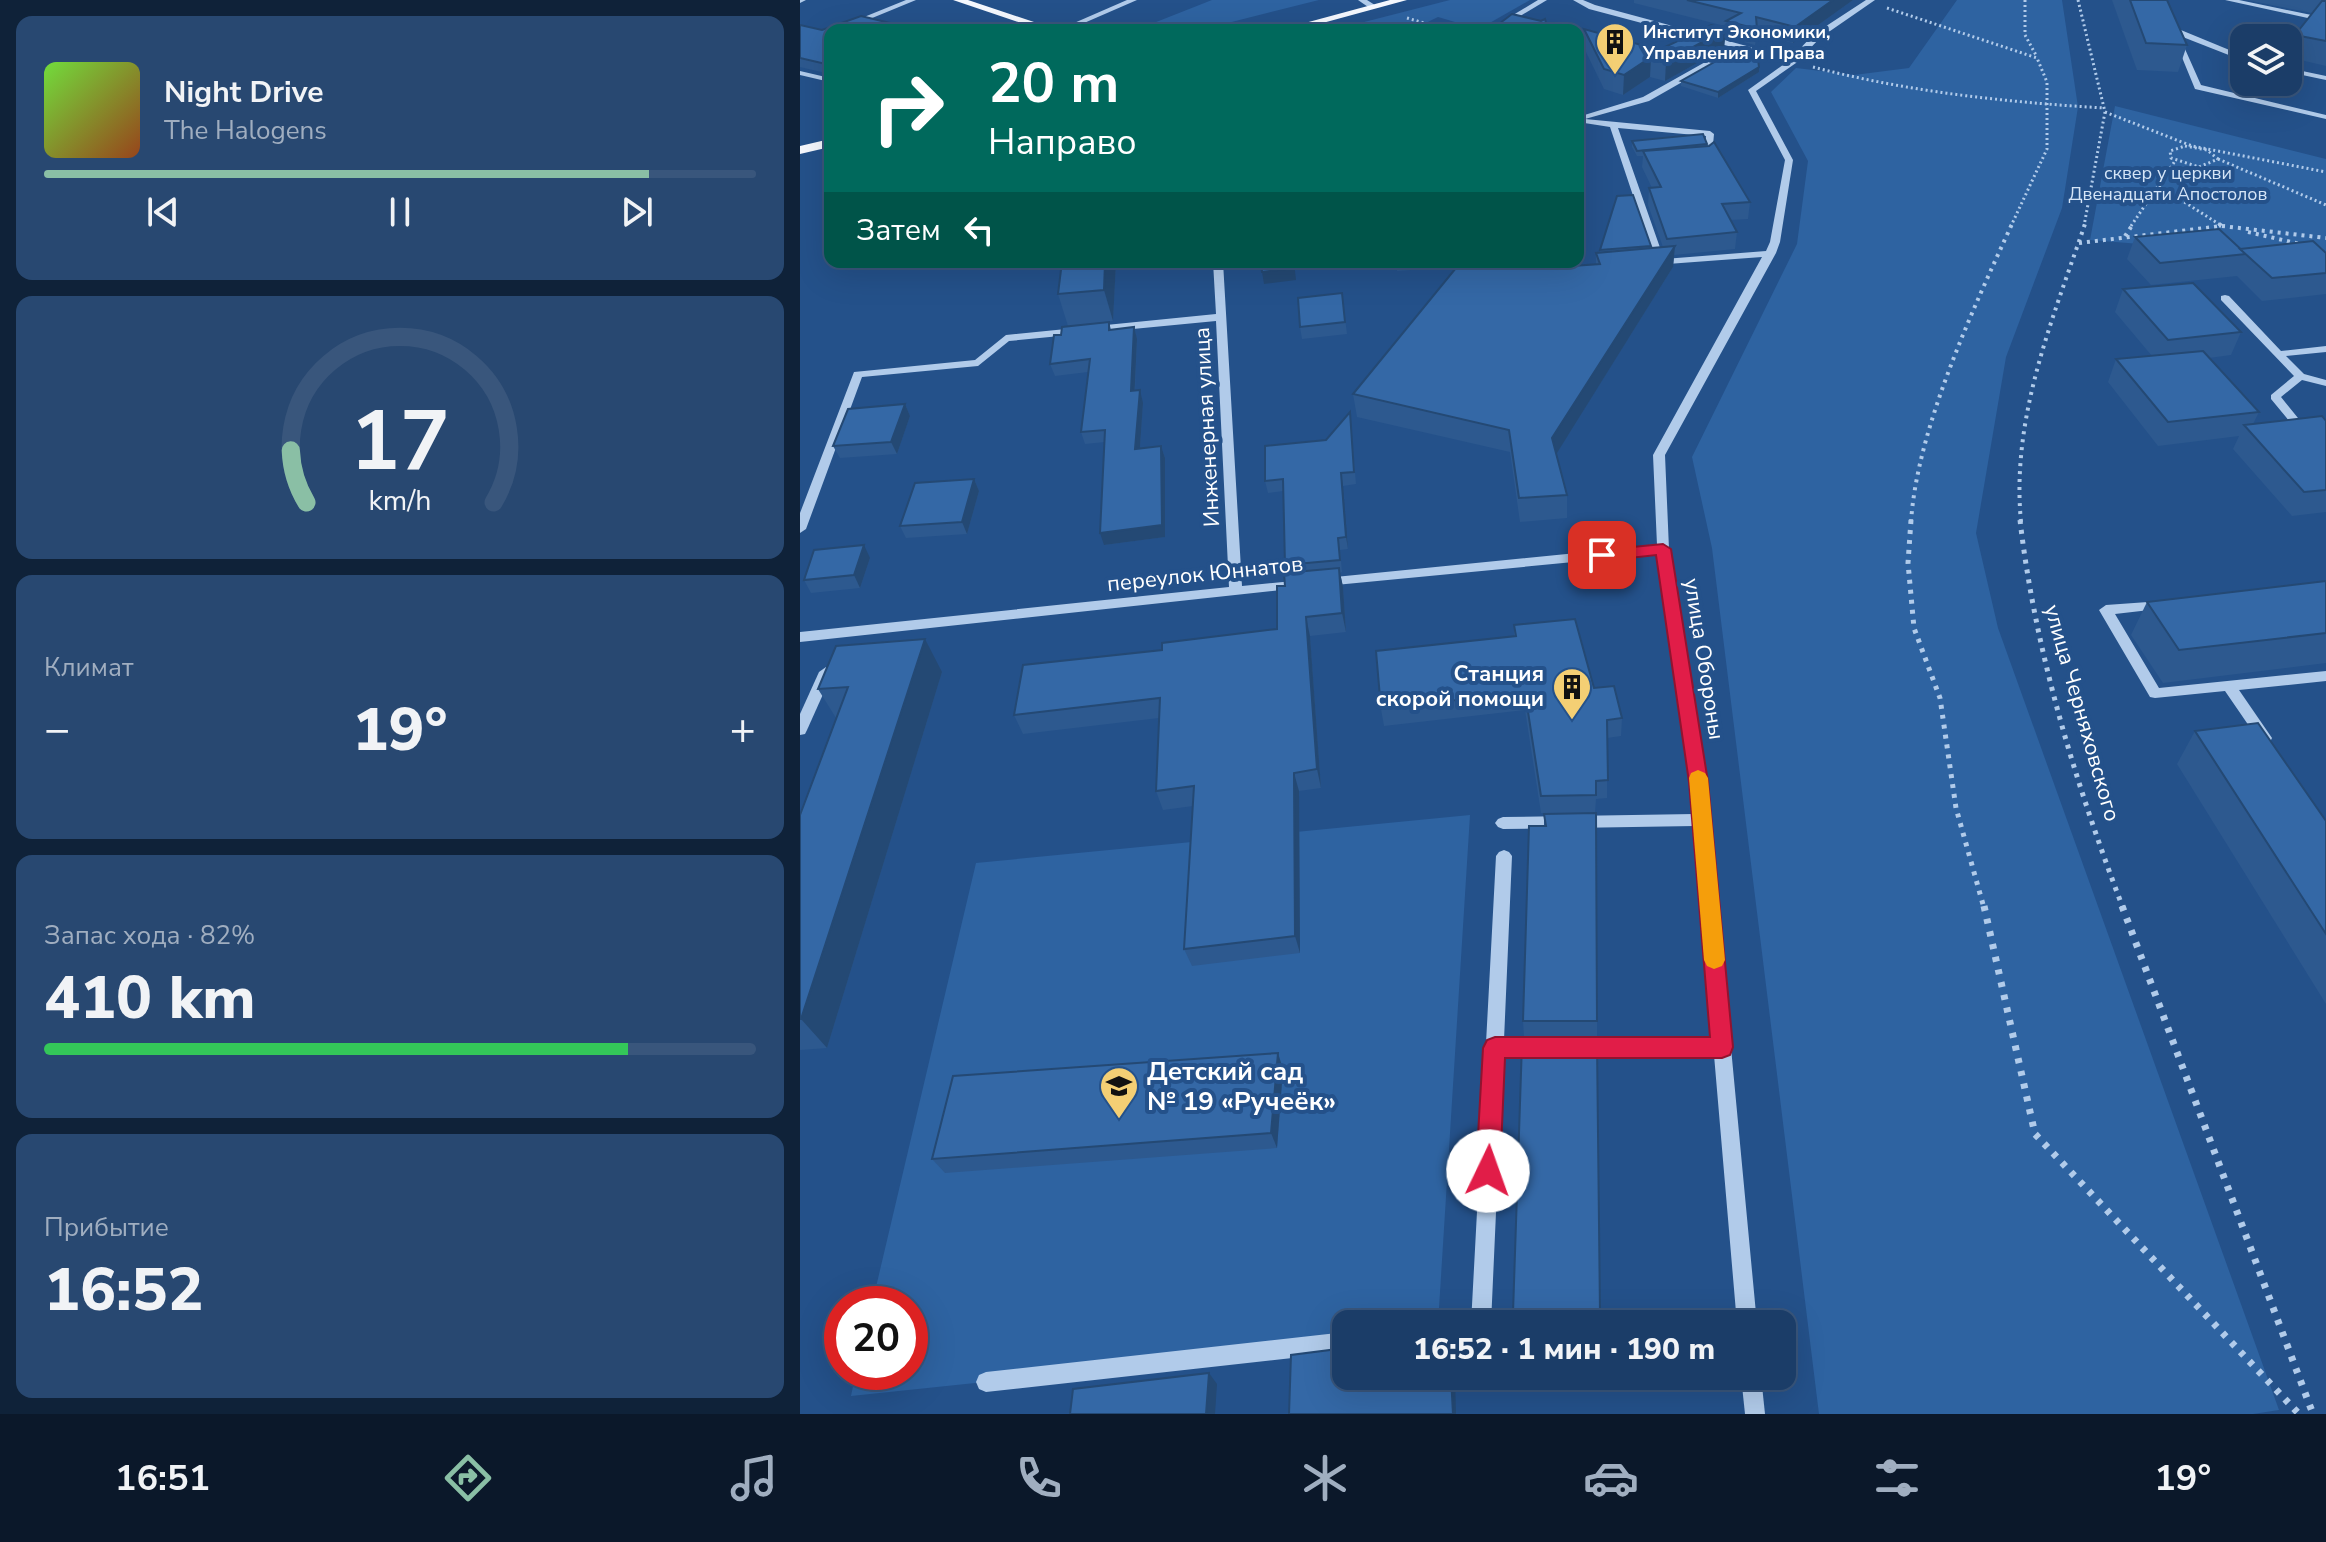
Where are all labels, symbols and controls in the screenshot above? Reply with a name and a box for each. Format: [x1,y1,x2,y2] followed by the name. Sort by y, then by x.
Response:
[1642,20,1830,65] place label: Институт Экономики, Управления и Права
[1594,21,1636,76] building icon: Институт Экономики, Управления и Права
[2230,24,2302,96] map controls
[2230,24,2302,96] button: layers
[988,45,1119,122] text: 20 m
[856,56,960,160] icon: right
[164,72,323,113] text: Night Drive
[164,113,327,148] text: The Halogens
[988,118,1137,167] text: Направо
[2069,161,2268,206] park label: сквер у церкви Двенадцати Апостолов
[141,190,185,234] icon: previous
[378,190,422,234] icon: pause
[615,190,659,234] icon: next
[957,208,1001,252] icon: left
[856,210,941,251] text: Затем
[1187,326,1227,528] street label: Инженерная улица
[350,385,450,498] text: 17
[369,482,431,521] text: km/h
[1568,521,1636,589] pin
[1580,533,1624,577] icon: arrive
[1105,549,1305,599] street label: переулок Юннатов
[1676,576,1732,742] street label: улица Обороны
[2037,601,2127,825] street label: улица Черняховского
[44,650,133,685] text: Климат
[1376,659,1544,714] place label: Станция скорой помощи
[1551,666,1593,721] building icon: Станция скорой помощи
[352,689,448,771] text: 19°
[44,700,70,760] text: −
[730,700,756,760] text: +
[44,918,255,953] text: Запас хода · 82%
[44,957,256,1039] text: 410 km
[1147,1054,1336,1119] place label: Детский сад № 19 «Ручеёк»
[1098,1065,1140,1120] school or university icon: Детский сад № 19 «Ручеёк»
[1446,1129,1530,1213] position arrow
[44,1210,169,1245] text: Прибытие
[44,1249,204,1331] text: 16:52
[824,1286,928,1390] speed limit sign: 20
[1413,1329,1715,1370] text: 16:52 · 1 мин · 190 m
[440,1450,496,1506] icon: directions
[726,1450,782,1506] icon: music
[1011,1450,1067,1506] icon: phone
[1297,1450,1353,1506] icon: climate
[1583,1450,1639,1506] icon: car
[1869,1450,1925,1506] icon: filters
[115,1454,210,1503] text: 16:51
[2154,1454,2211,1503] text: 19°

